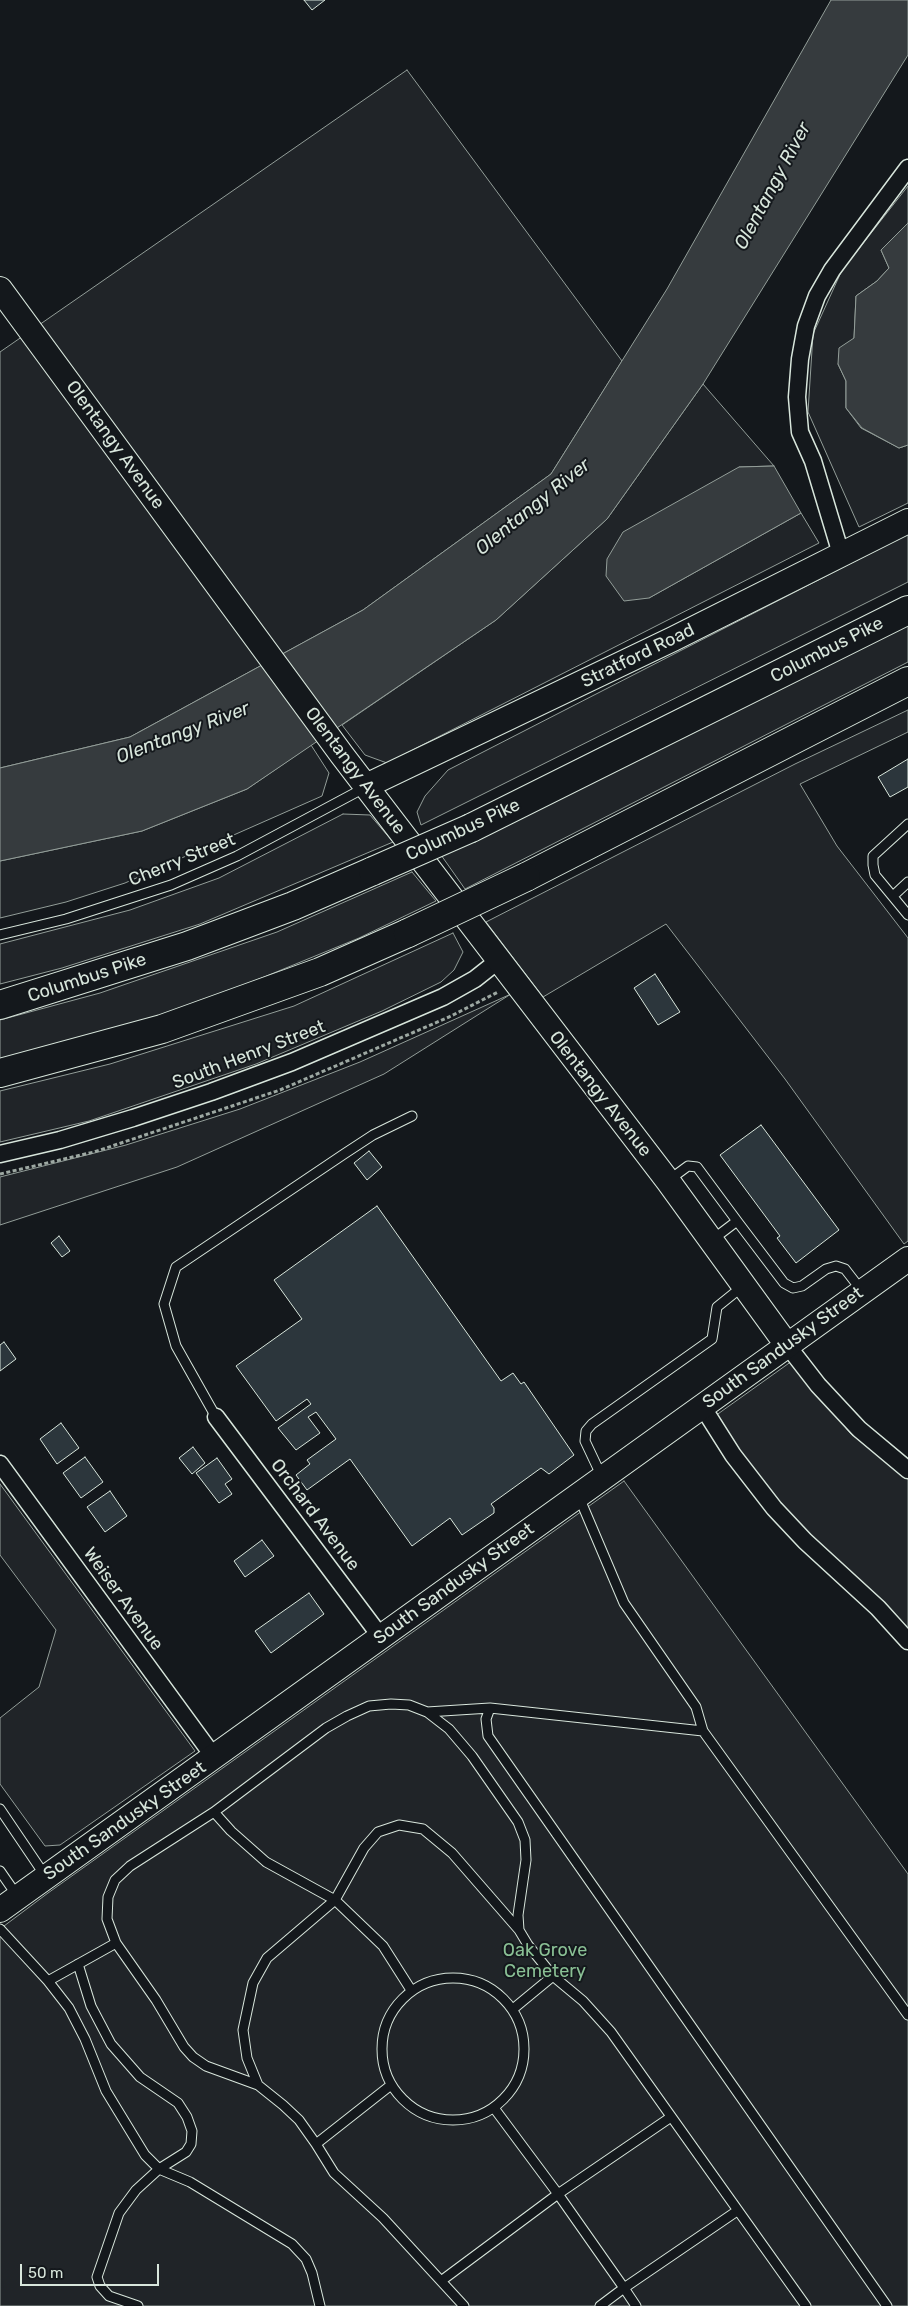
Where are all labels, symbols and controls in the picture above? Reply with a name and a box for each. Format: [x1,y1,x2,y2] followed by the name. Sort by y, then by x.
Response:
[730,118,816,254] water label: Olentangy River
[61,377,169,513] street label: Olentangy Avenue
[471,454,595,560] water label: Olentangy River
[767,612,887,688] street label: Columbus Pike
[578,619,698,693] street label: Stratford Road
[113,697,253,769] water label: Olentangy River
[300,703,410,839] street label: Olentangy Avenue
[402,794,524,866] street label: Columbus Pike
[126,829,238,891] street label: Cherry Street
[25,949,149,1007] street label: Columbus Pike
[170,1016,328,1094] street label: South Henry Street
[544,1027,656,1161] street label: Olentangy Avenue
[698,1282,868,1414] street label: South Sandusky Street
[266,1455,364,1575] street label: Orchard Avenue
[369,1518,539,1650] street label: South Sandusky Street
[78,1543,168,1655] street label: Weiser Avenue
[40,1757,210,1885] street label: South Sandusky Street
[503,1940,587,1982] park label: Oak Grove Cemetery
[22,2254,161,2286] scale bar
[28,2264,63,2282] text: 50 m

